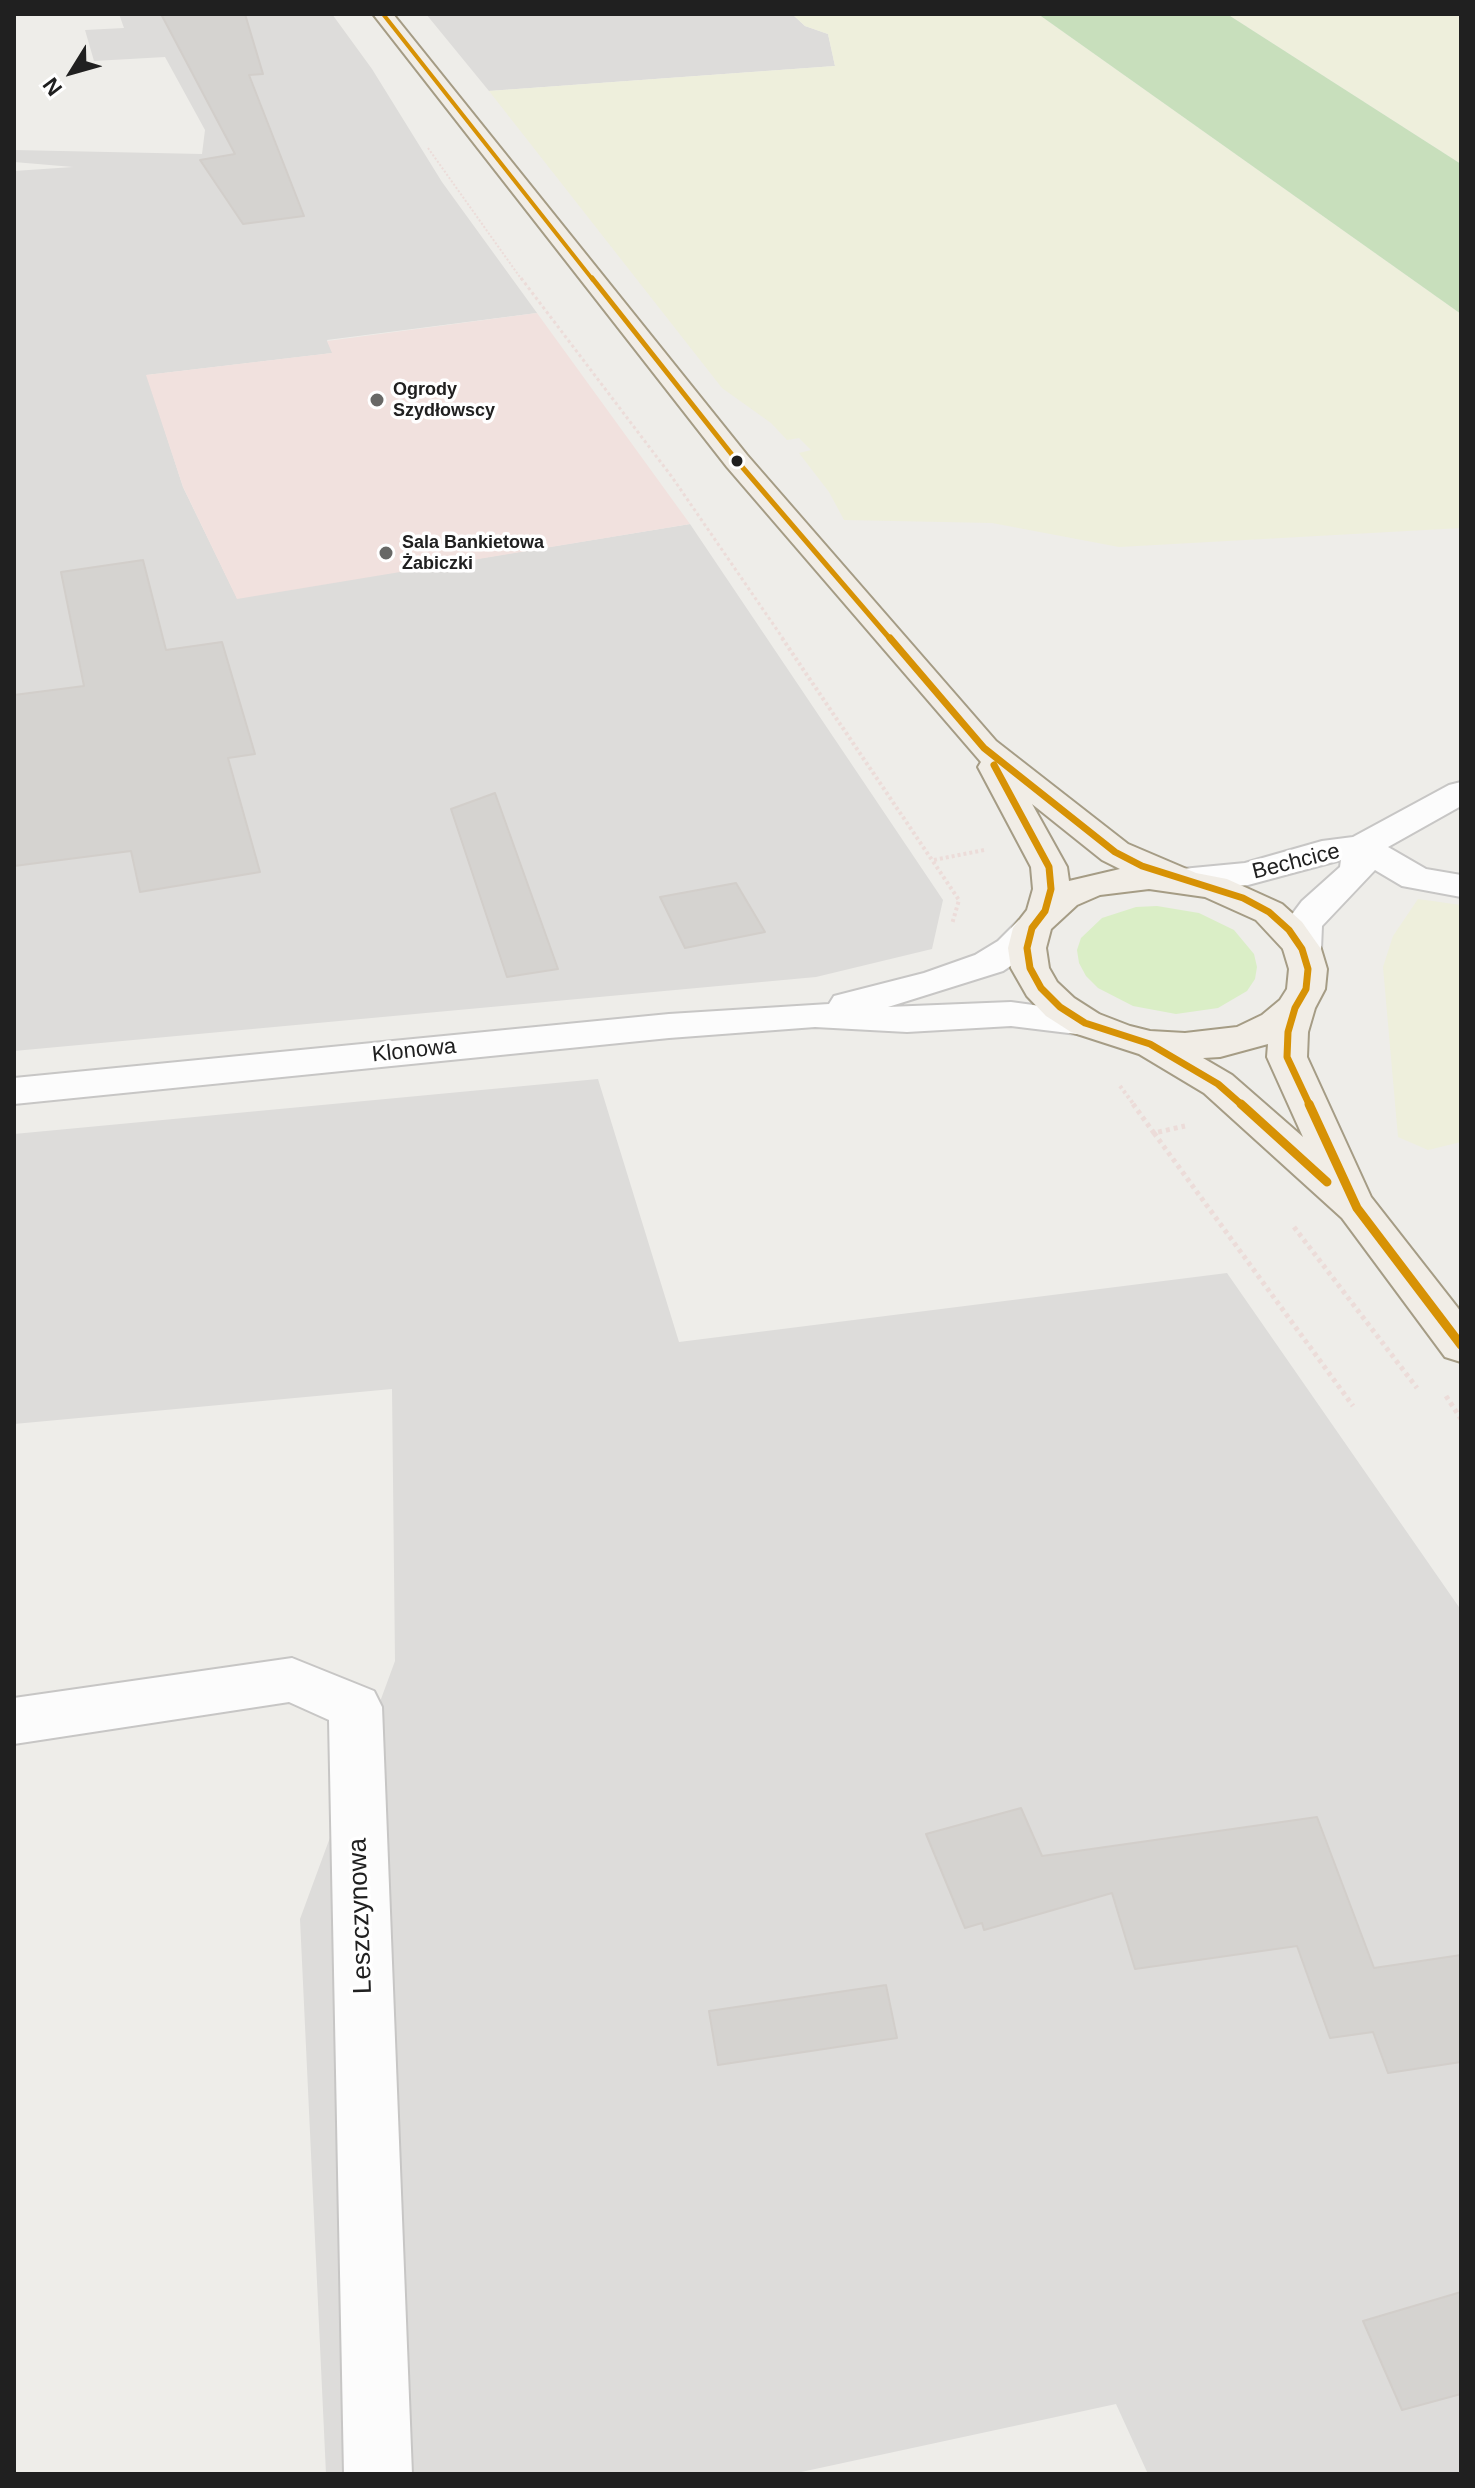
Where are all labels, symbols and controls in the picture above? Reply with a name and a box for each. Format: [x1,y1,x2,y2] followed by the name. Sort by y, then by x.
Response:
[32,32,112,112] north arrow
[38,73,67,101] text: N
[393,379,495,422] place label: Ogrody Szydłowscy
[368,391,386,409] marker: Ogrody Szydłowscy
[729,453,745,469] unlabelled marker
[402,532,544,574] place label: Sala Bankietowa Żabiczki
[377,544,395,562] marker: Sala Bankietowa Żabiczki
[1249,838,1343,886] street label: Bechcice
[371,1033,457,1069] street label: Klonowa
[343,1837,379,1995] street label: Leszczynowa

